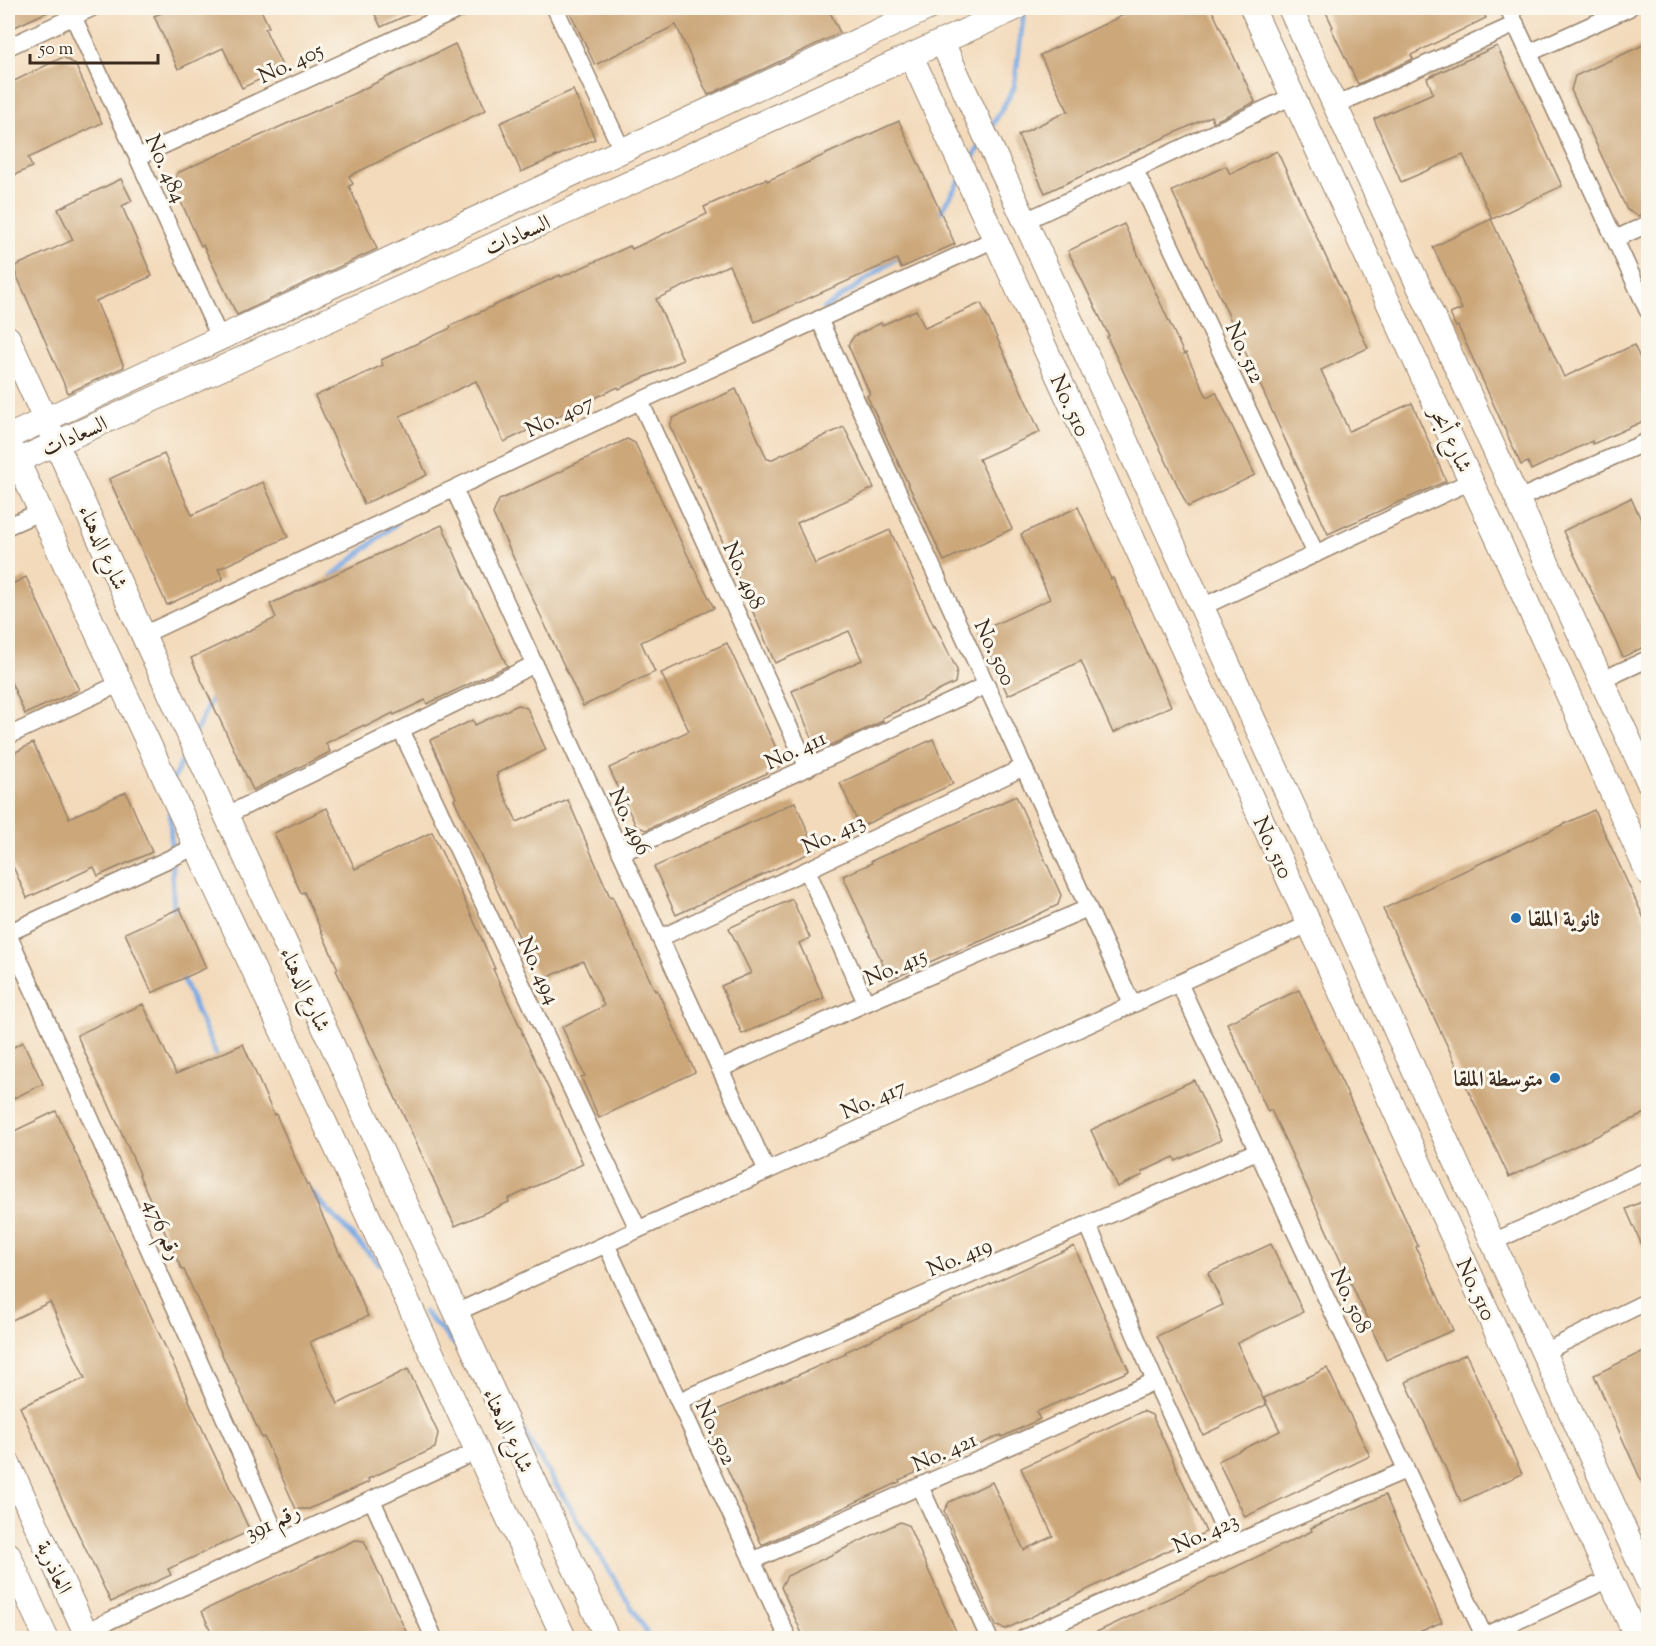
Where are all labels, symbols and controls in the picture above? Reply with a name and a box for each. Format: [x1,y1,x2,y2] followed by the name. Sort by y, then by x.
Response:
[30,27,158,65] scale bar
[253,35,330,94] street label: No. 405
[38,37,74,63] text: 50 m
[135,130,193,209] street label: No. 484
[480,208,556,265] street label: السعادات
[1215,317,1271,389] street label: No. 512
[1040,370,1097,443] street label: No. 510
[521,388,600,448] street label: No. 407
[1419,399,1480,479] street label: شارع أبحر
[37,409,113,466] street label: السعادات
[68,500,134,596] street label: شارع الدهناء
[713,537,772,615] street label: No. 498
[964,615,1023,692] street label: No. 500
[760,723,833,780] street label: No. 411
[599,783,658,861] street label: No. 496
[797,807,871,864] street label: No. 413
[1243,812,1300,885] street label: No. 510
[1528,905,1600,937] place label: ثانوية الملقا
[1509,911,1523,925] marker: ثانوية الملقا
[508,932,567,1010] street label: No. 494
[860,941,933,996] street label: No. 415
[270,943,337,1038] street label: شارع الدهناء
[1454,1065,1543,1097] place label: متوسطة الملقا
[1548,1071,1562,1085] marker: متوسطة الملقا
[836,1072,912,1129] street label: No. 417
[132,1194,189,1267] street label: رقم 476
[923,1231,998,1287] street label: No. 419
[1446,1254,1503,1327] street label: No. 510
[1320,1263,1378,1339] street label: No. 508
[473,1384,540,1479] street label: شارع الدهناء
[685,1396,743,1471] street label: No. 502
[908,1425,983,1482] street label: No. 421
[240,1497,307,1552] street label: رقم 391
[1168,1506,1244,1563] street label: No. 423
[26,1536,79,1600] street label: العاذرية

